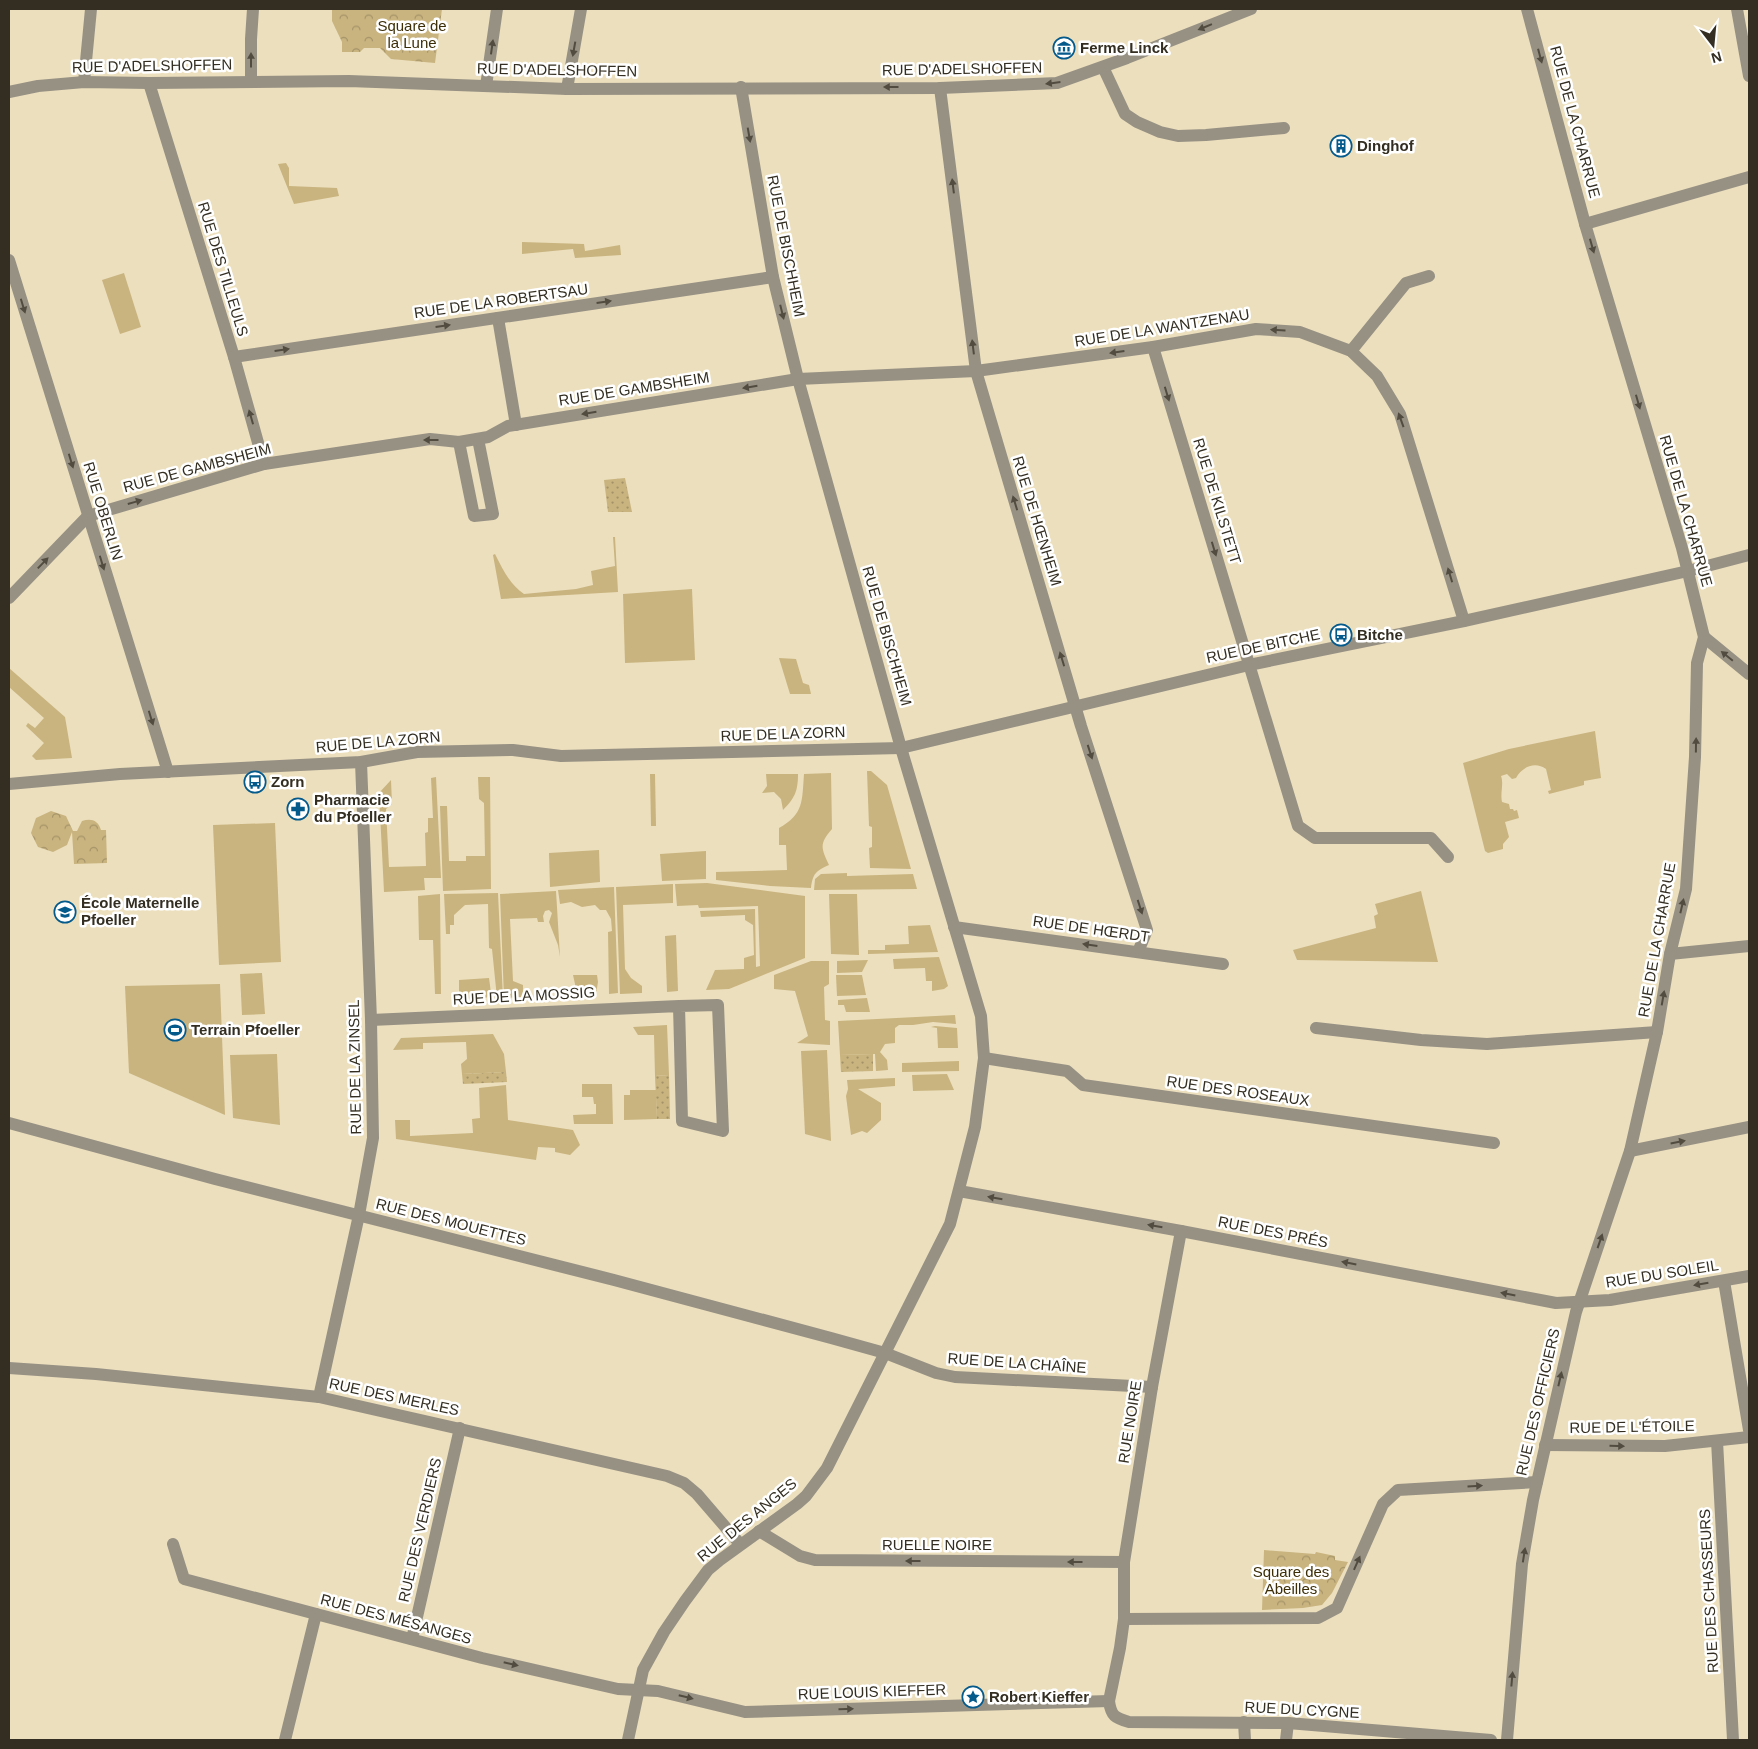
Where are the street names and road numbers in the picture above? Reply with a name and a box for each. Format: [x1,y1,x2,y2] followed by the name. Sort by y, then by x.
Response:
[1547,44,1604,200] street label: RUE DE LA CHARRUE
[72,56,232,75] street label: RUE D'ADELSHOFFEN
[882,59,1042,78] street label: RUE D'ADELSHOFFEN
[477,60,637,79] street label: RUE D'ADELSHOFFEN
[764,174,809,318] street label: RUE DE BISCHHEIM
[195,200,252,338] street label: RUE DES TILLEULS
[413,280,589,321] street label: RUE DE LA ROBERTSAU
[1073,305,1251,350] street label: RUE DE LA WANTZENAU
[557,368,711,409] street label: RUE DE GAMBSHEIM
[1657,433,1716,589] street label: RUE DE LA CHARRUE
[1190,436,1245,566] street label: RUE DE KILSTETT
[121,440,273,495] street label: RUE DE GAMBSHEIM
[1010,454,1065,588] street label: RUE DE HŒNHEIM
[80,460,126,562] street label: RUE OBERLIN
[859,564,916,708] street label: RUE DE BISCHHEIM
[1204,625,1321,666] street label: RUE DE BITCHE
[720,723,846,744] street label: RUE DE LA ZORN
[315,728,441,755] street label: RUE DE LA ZORN
[1635,861,1678,1019] street label: RUE DE LA CHARRUE
[1032,912,1150,945] street label: RUE DE HŒRDT
[452,983,596,1008] street label: RUE DE LA MOSSIG
[345,999,364,1135] street label: RUE DE LA ZINSEL
[1165,1072,1311,1109] street label: RUE DES ROSEAUX
[374,1195,528,1248] street label: RUE DES MOUETTES
[1217,1213,1330,1251] street label: RUE DES PRÉS
[1604,1256,1720,1291] street label: RUE DU SOLEIL
[1512,1326,1563,1477] street label: RUE DES OFFICIERS
[947,1349,1087,1376] street label: RUE DE LA CHAÎNE
[328,1374,461,1419] street label: RUE DES MERLES
[1115,1379,1144,1464] street label: RUE NOIRE
[1569,1417,1695,1436] street label: RUE DE L'ÉTOILE
[395,1456,444,1604] street label: RUE DES VERDIERS
[694,1474,800,1565] street label: RUE DES ANGES
[1696,1509,1721,1673] street label: RUE DES CHASSEURS
[882,1536,992,1553] street label: RUELLE NOIRE
[319,1590,474,1647] street label: RUE DES MÉSANGES
[798,1680,947,1703] street label: RUE LOUIS KIEFFER
[1244,1698,1360,1721] street label: RUE DU CYGNE

